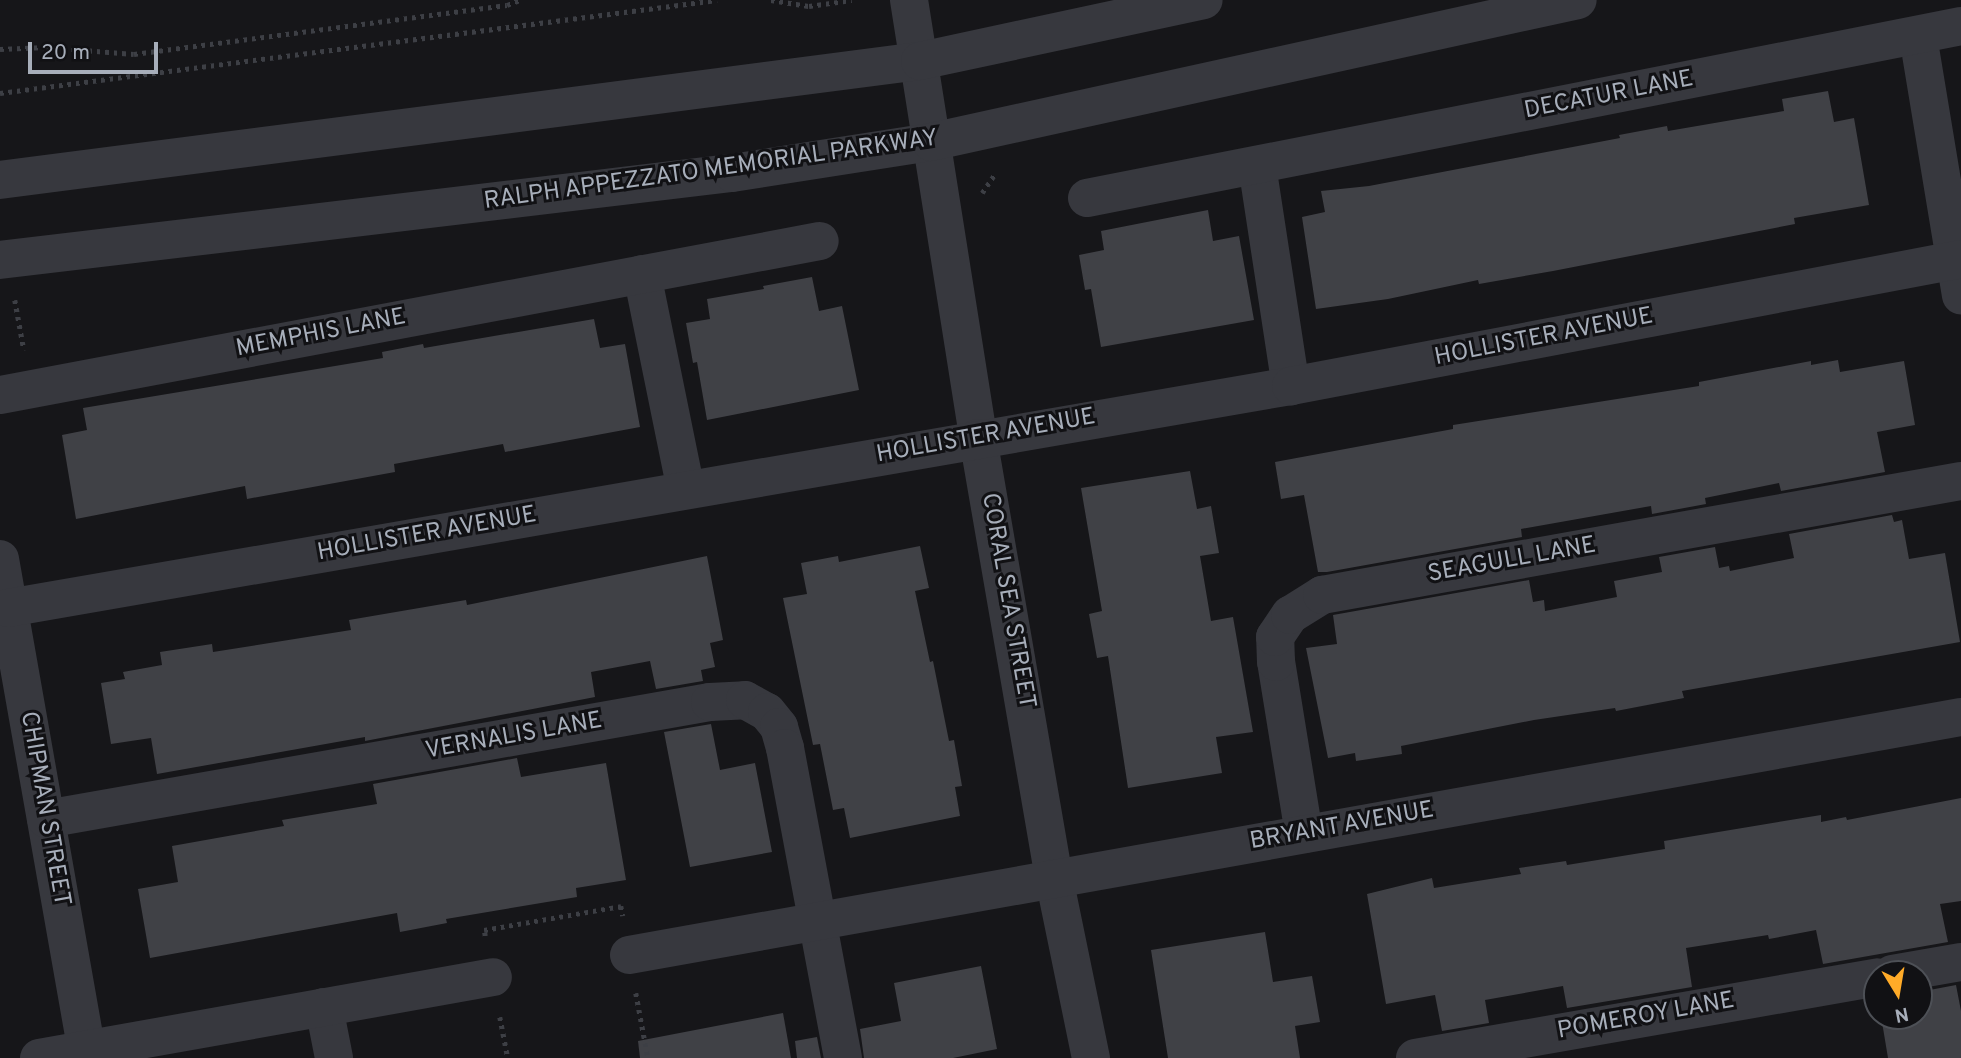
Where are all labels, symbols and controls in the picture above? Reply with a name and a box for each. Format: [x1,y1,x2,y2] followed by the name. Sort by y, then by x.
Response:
[32,28,161,72] scale bar
[41,40,90,67] text: 20 m
[1522,65,1696,127] street label: DECATUR LANE
[482,125,940,217] street label: RALPH APPEZZATO MEMORIAL PARKWAY
[234,303,408,365] street label: MEMPHIS LANE
[1432,303,1656,373] street label: HOLLISTER AVENUE
[874,403,1098,471] street label: HOLLISTER AVENUE
[974,490,1040,712] street label: CORAL SEA STREET
[315,501,539,569] street label: HOLLISTER AVENUE
[1426,532,1598,590] street label: SEAGULL LANE
[423,707,605,767] street label: VERNALIS LANE
[13,709,75,909] street label: CHIPMAN STREET
[1247,796,1437,858] street label: BRYANT AVENUE
[1863,960,1933,1030] north arrow
[1555,987,1737,1047] street label: POMEROY LANE
[1893,1001,1911,1027] text: N

